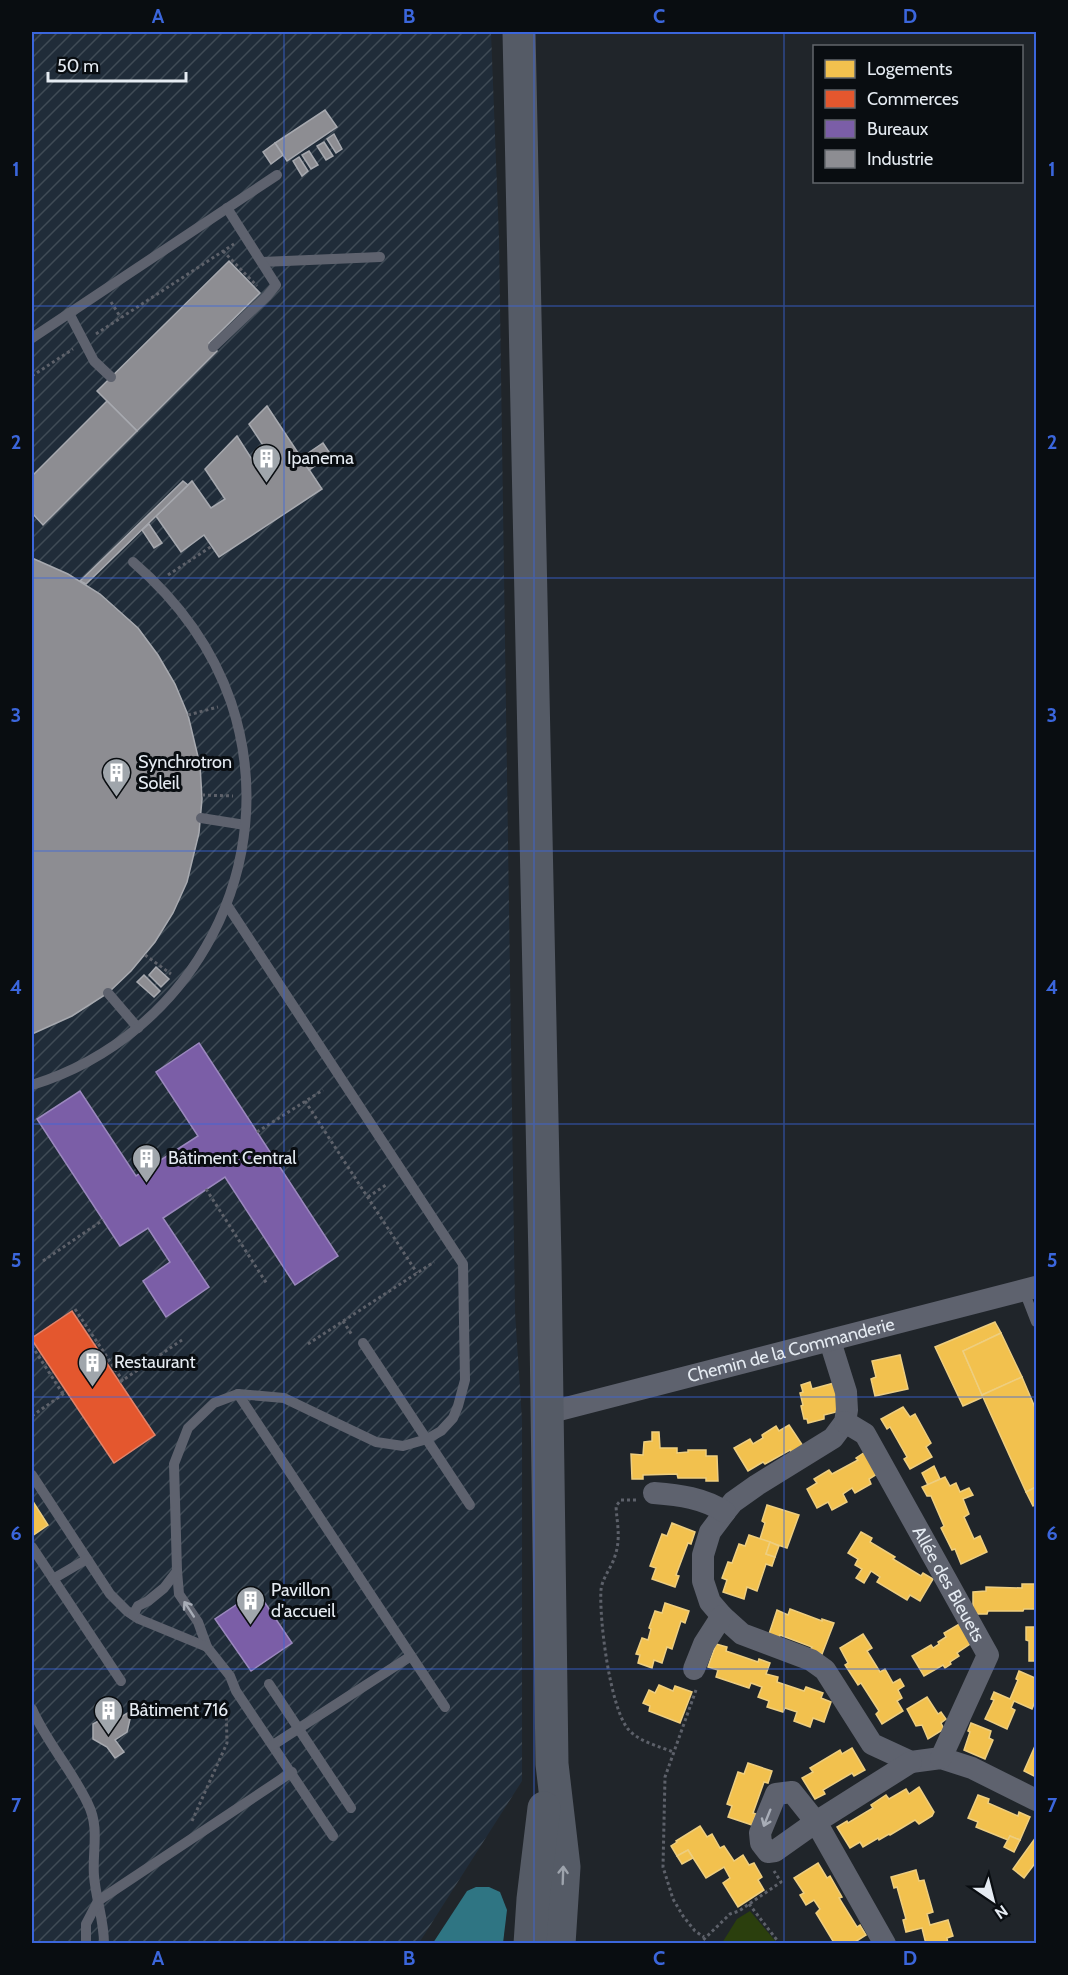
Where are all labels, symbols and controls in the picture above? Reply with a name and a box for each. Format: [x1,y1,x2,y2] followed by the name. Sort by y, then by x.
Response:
[152,4,165,28] text: A
[403,4,415,28] text: B
[653,4,665,28] text: C
[903,4,917,28] text: D
[48,45,186,83] scale bar
[813,45,1023,183] legend
[57,55,99,77] text: 50 m
[867,58,952,80] text: Logements
[867,88,959,110] text: Commerces
[867,118,929,140] text: Bureaux
[867,148,933,170] text: Industrie
[12,157,20,181] text: 1
[1048,157,1056,181] text: 1
[11,430,21,454] text: 2
[1047,430,1057,454] text: 2
[250,442,282,484] building icon: Ipanema
[287,447,354,469] place label: Ipanema
[11,703,21,727] text: 3
[1047,703,1057,727] text: 3
[138,751,232,794] place label: Synchrotron Soleil
[101,756,133,798] building icon: Synchrotron Soleil
[10,975,22,999] text: 4
[1046,975,1058,999] text: 4
[131,1142,163,1184] building icon: Bâtiment Central
[168,1147,297,1169] place label: Bâtiment Central
[11,1248,21,1272] text: 5
[1047,1248,1057,1272] text: 5
[685,1313,897,1387] street label: Chemin de la Commanderie
[77,1346,109,1388] building icon: Restaurant
[114,1351,196,1373] place label: Restaurant
[10,1521,22,1545] text: 6
[1046,1521,1058,1545] text: 6
[908,1522,989,1646] street label: Allée des Bleuets
[271,1579,336,1622] place label: Pavillon d'accueil
[234,1584,266,1626] building icon: Pavillon d'accueil
[183,1601,195,1618] one-way arrow
[92,1694,124,1736] building icon: Bâtiment 716
[129,1699,228,1721] place label: Bâtiment 716
[11,1793,22,1817] text: 7
[1047,1793,1058,1817] text: 7
[761,1809,772,1827] one-way arrow
[558,1866,569,1886] one-way arrow
[963,1870,1023,1930] north arrow
[991,1901,1011,1923] text: N
[152,1946,165,1970] text: A
[403,1946,415,1970] text: B
[653,1946,665,1970] text: C
[903,1946,917,1970] text: D

